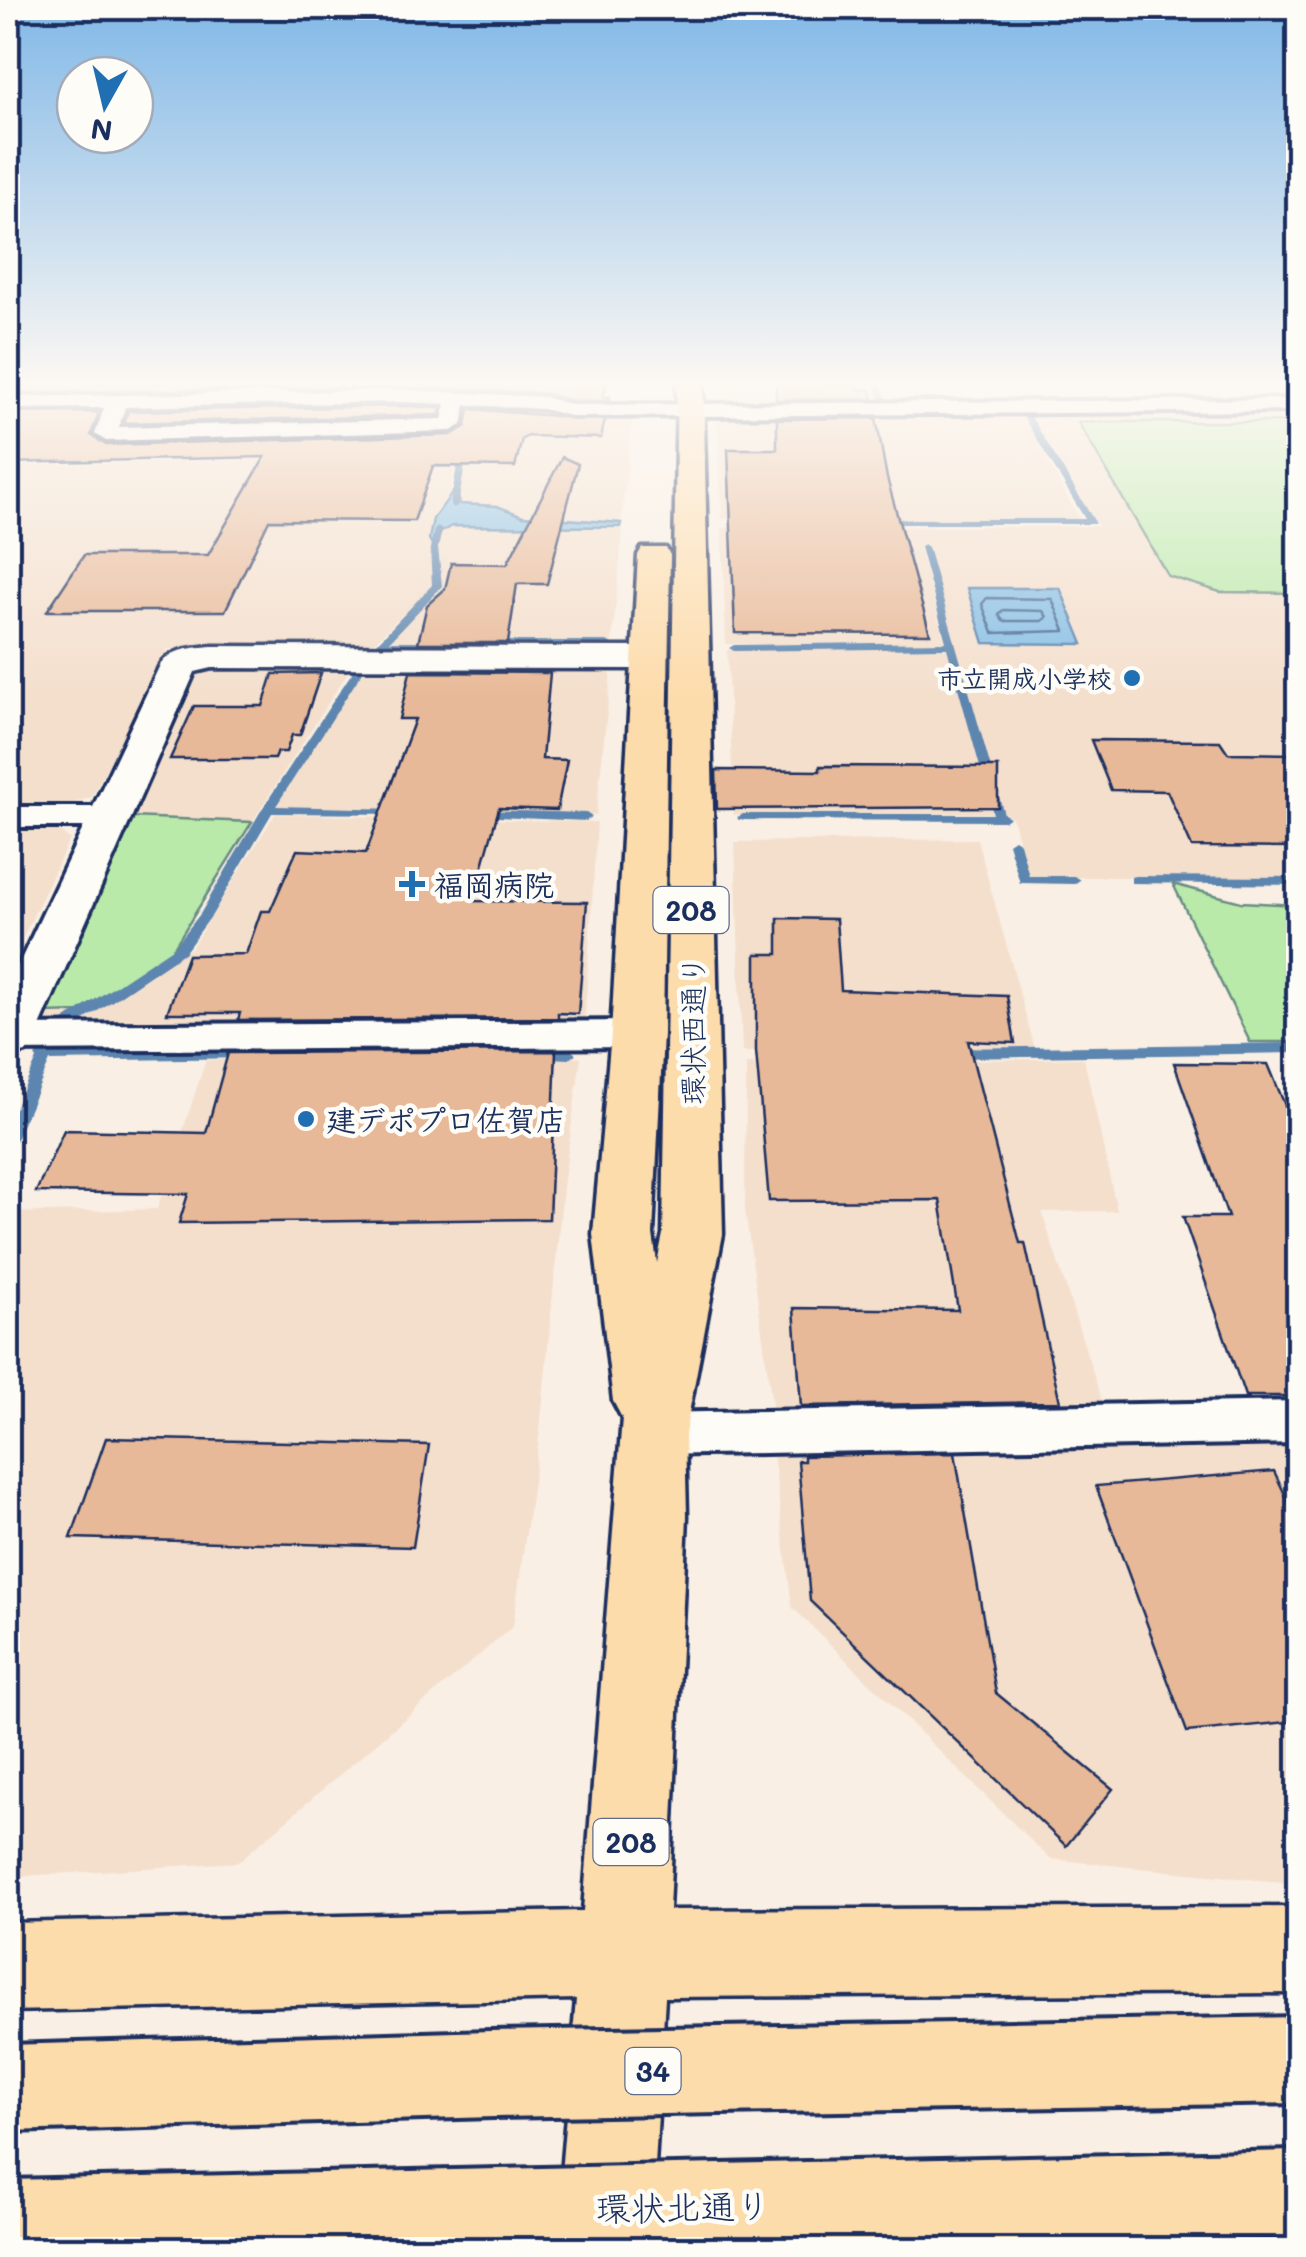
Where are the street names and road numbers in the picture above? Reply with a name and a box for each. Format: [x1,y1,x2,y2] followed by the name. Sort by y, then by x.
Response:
[654,887,728,933] road number: 208
[672,955,712,1105] street label: 環状西通り
[594,1819,668,1865] road number: 208
[626,2048,680,2094] road number: 34
[595,2181,771,2231] street label: 環状北通り

